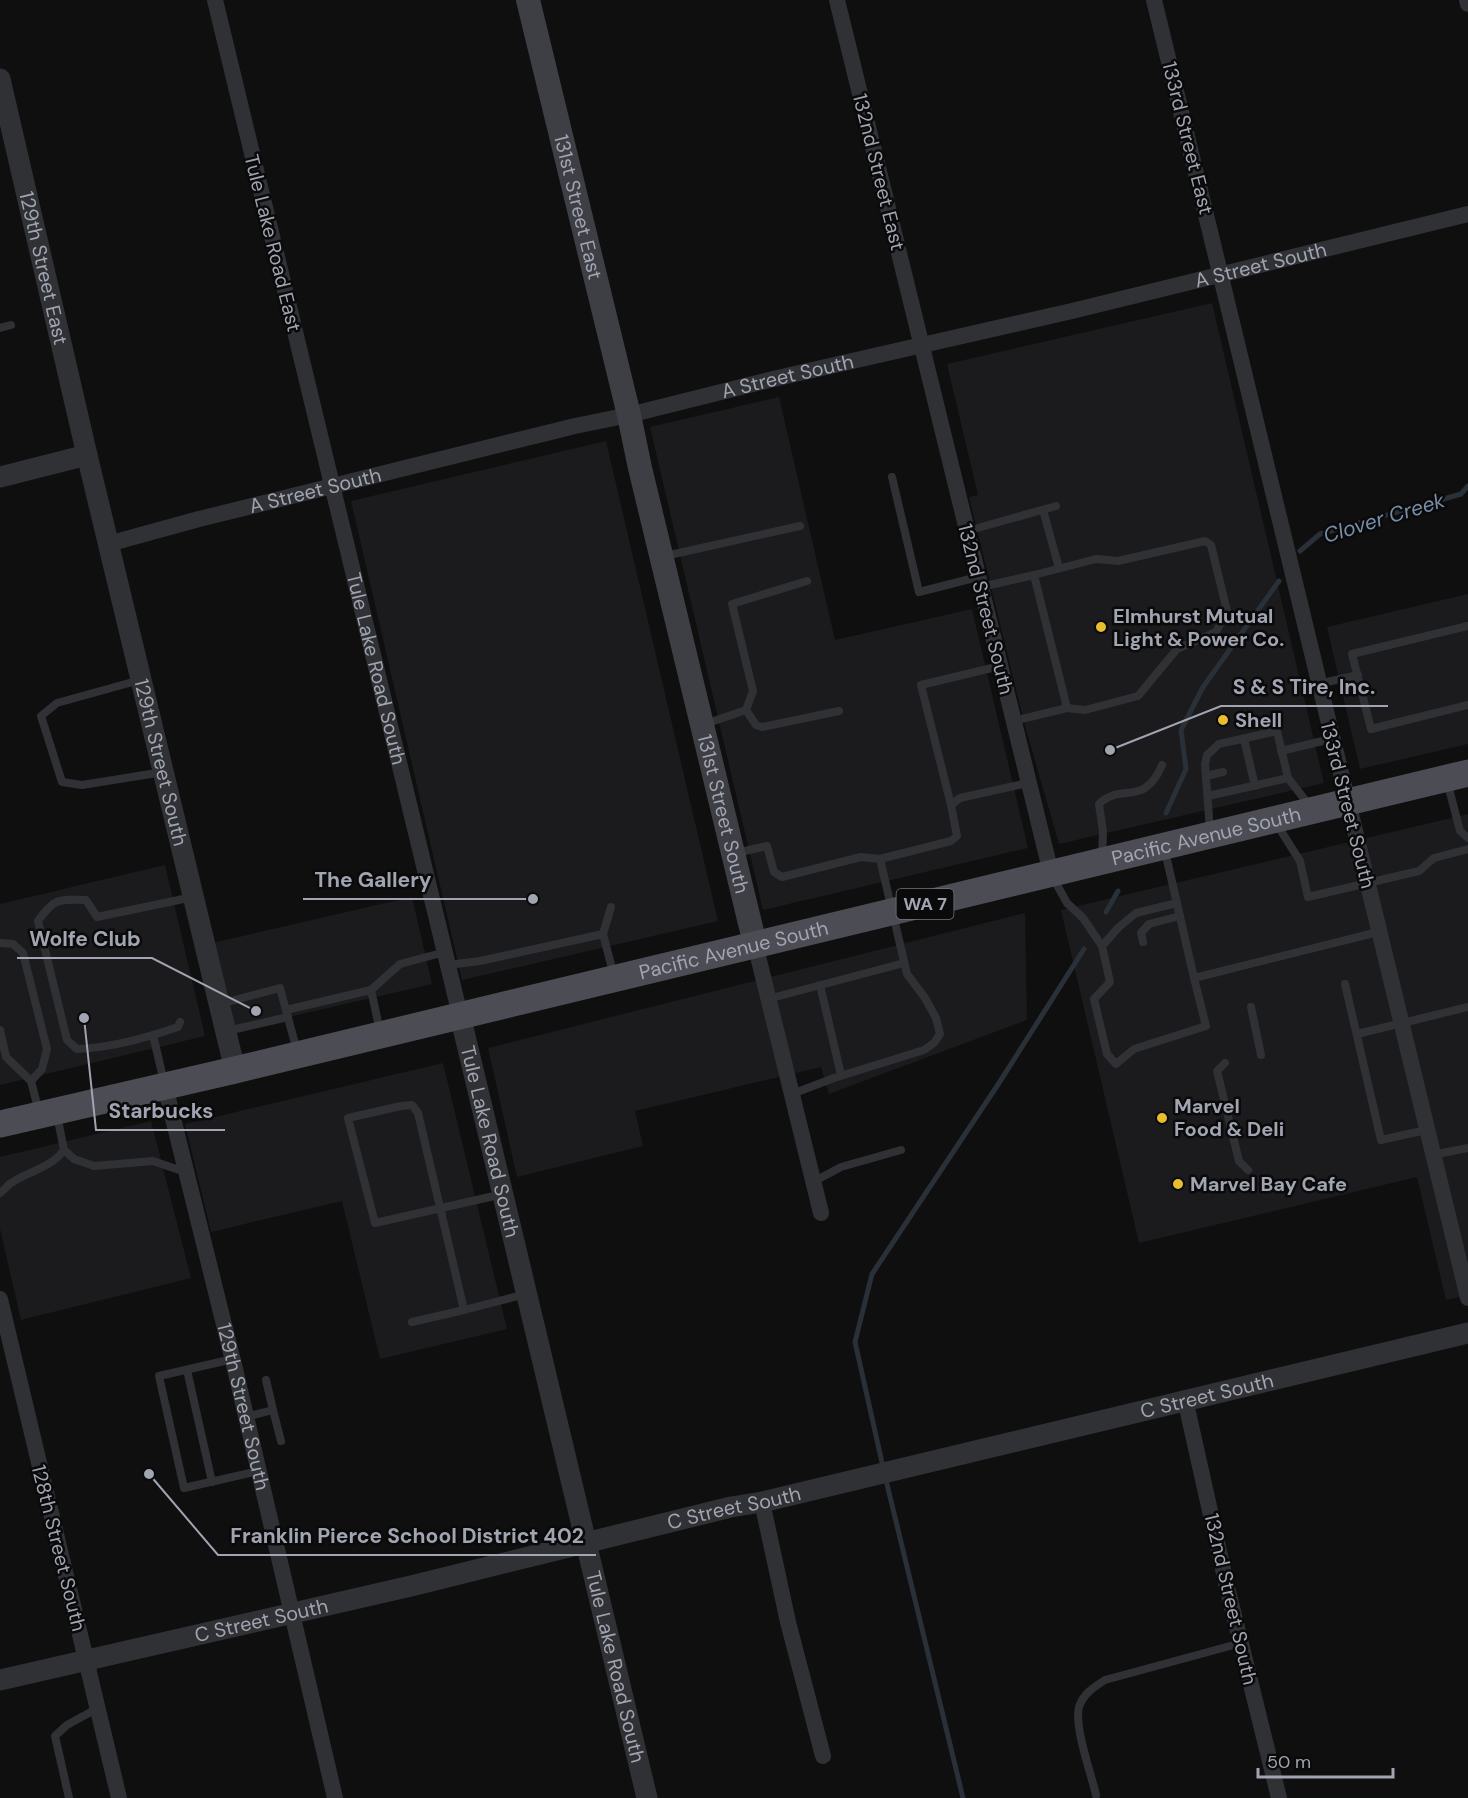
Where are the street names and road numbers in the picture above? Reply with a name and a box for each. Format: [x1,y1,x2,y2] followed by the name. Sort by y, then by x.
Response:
[1156,59,1220,217] street label: 133rd Street East
[847,91,911,253] street label: 132nd Street East
[548,132,609,282] street label: 131st Street East
[238,152,308,334] street label: Tule Lake Road East
[13,189,74,347] street label: 129th Street East
[1192,236,1329,293] street label: A Street South
[719,348,856,404] street label: A Street South
[246,461,384,519] street label: A Street South
[952,521,1020,697] street label: 132nd Street South
[341,570,412,767] street label: Tule Lake Road South
[128,676,194,849] street label: 129th Street South
[1315,719,1381,891] street label: 133rd Street South
[692,731,755,896] street label: 131st Street South
[1109,801,1303,871] street label: Pacific Avenue South
[896,889,954,919] road number: WA 7
[636,915,831,985] street label: Pacific Avenue South
[455,1043,526,1240] street label: Tule Lake Road South
[211,1320,276,1493] street label: 129th Street South
[1138,1367,1276,1424] street label: C Street South
[26,1462,92,1634] street label: 128th Street South
[665,1480,803,1535] street label: C Street South
[1199,1511,1263,1687] street label: 132nd Street South
[580,1568,651,1765] street label: Tule Lake Road South
[192,1592,330,1648] street label: C Street South

